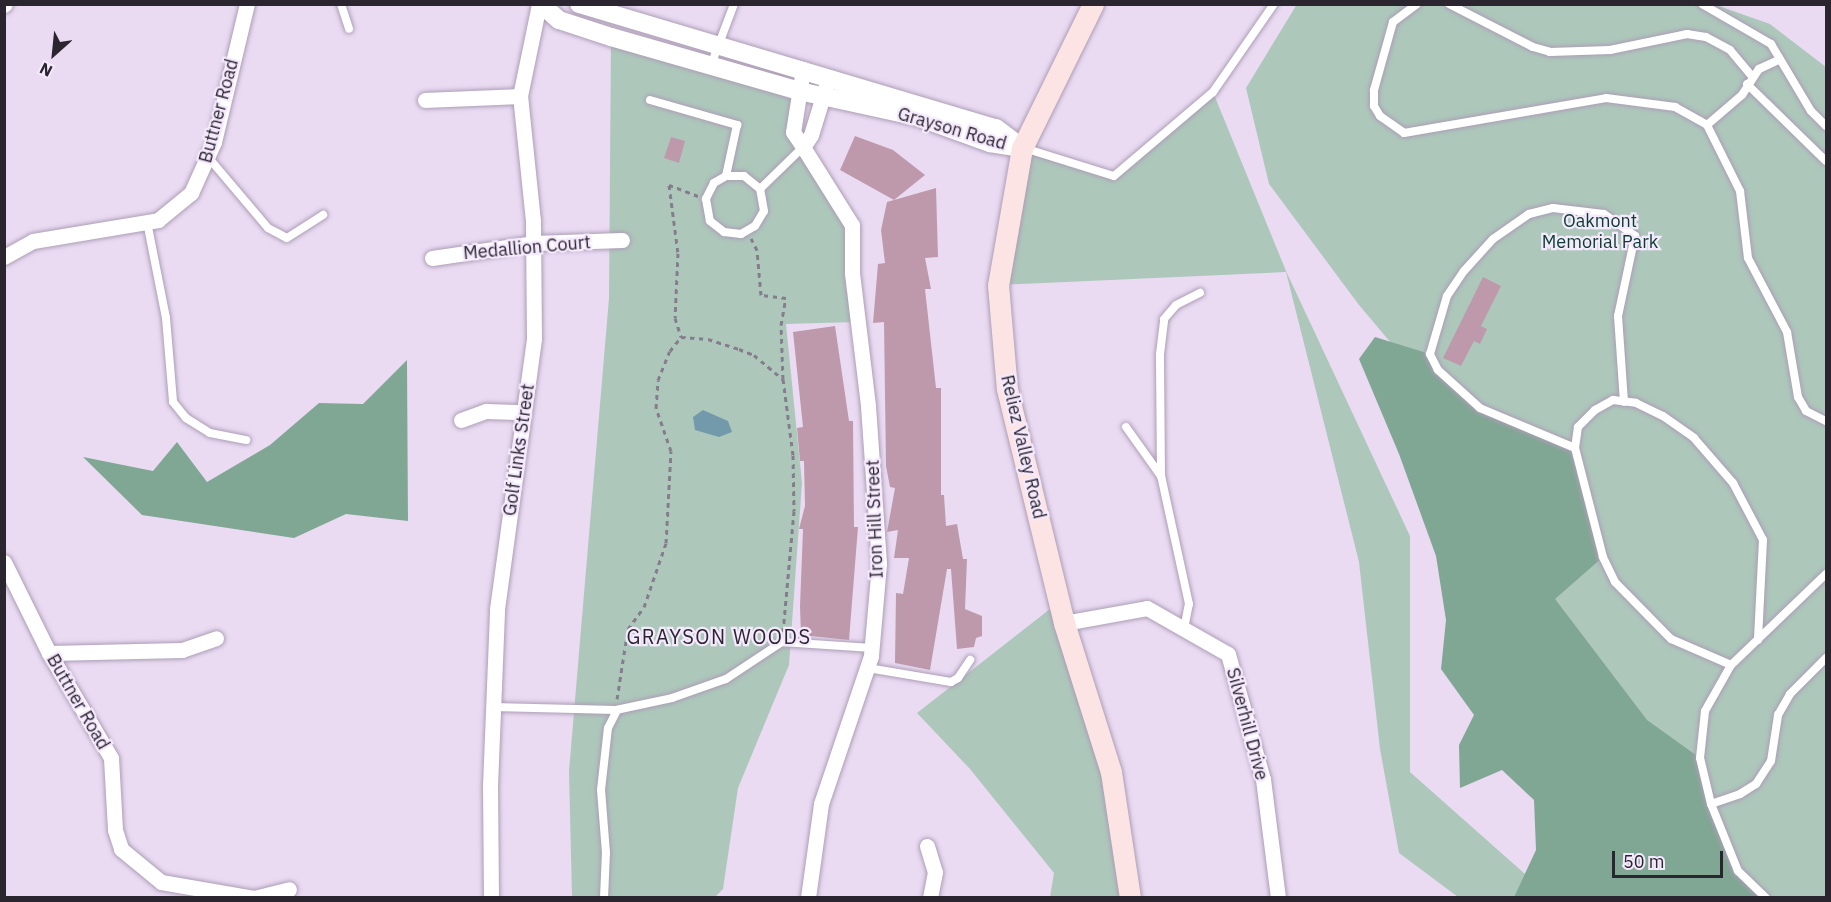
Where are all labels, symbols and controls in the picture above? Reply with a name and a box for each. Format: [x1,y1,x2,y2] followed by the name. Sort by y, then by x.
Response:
[24,24,84,84] north arrow
[195,57,243,165] street label: Buttner Road
[36,58,56,82] text: N
[895,103,1009,155] street label: Grayson Road
[1542,211,1658,254] park label: Oakmont Memorial Park
[462,232,592,264] street label: Medallion Court
[996,373,1050,521] street label: Reliez Valley Road
[499,383,539,517] street label: Golf Links Street
[862,459,888,579] street label: Iron Hill Street
[626,624,812,648] district label: GRAYSON WOODS
[42,650,114,754] street label: Buttner Road
[1222,666,1272,782] street label: Silverhill Drive
[1615,839,1726,877] scale bar
[1623,850,1665,873] text: 50 m

